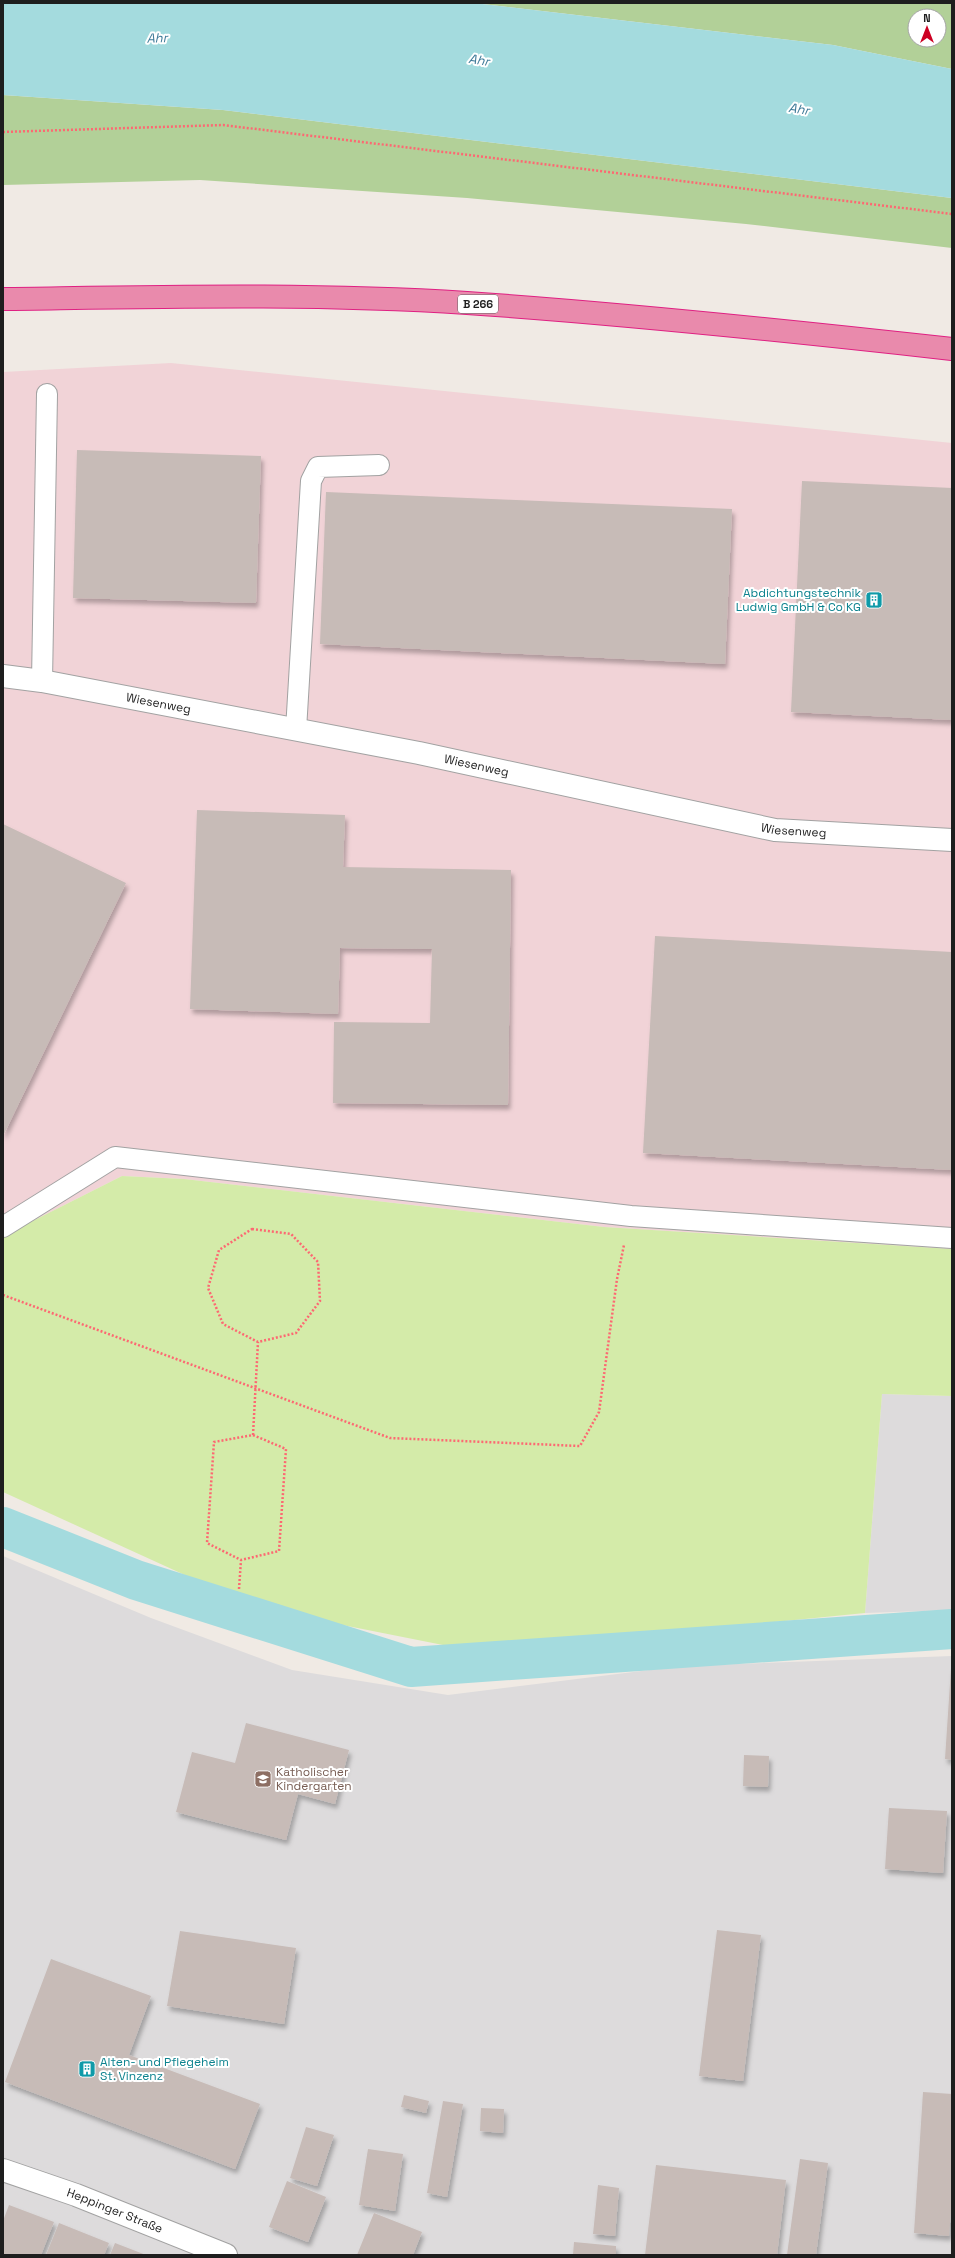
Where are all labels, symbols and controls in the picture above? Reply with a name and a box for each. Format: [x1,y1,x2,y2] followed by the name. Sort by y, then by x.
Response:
[907,8,947,48] north arrow
[923,11,931,25] text: N
[146,29,170,47] water label: Ahr
[467,50,493,70] water label: Ahr
[787,99,813,119] water label: Ahr
[458,295,498,313] road number: B 266
[736,585,862,615] place label: Abdichtungstechnik Ludwig GmbH & Co KG
[864,590,884,610] building icon: Abdichtungstechnik Ludwig GmbH & Co KG
[125,689,192,717] street label: Wiesenweg
[443,751,510,780] street label: Wiesenweg
[759,819,827,841] street label: Wiesenweg
[276,1764,352,1794] place label: Katholischer Kindergarten
[253,1769,273,1789] school or university icon: Katholischer Kindergarten
[100,2054,229,2084] place label: Alten- und Pflegeheim St. Vinzenz
[77,2059,97,2079] building icon: Alten- und Pflegeheim St. Vinzenz
[65,2184,165,2237] street label: Heppinger Straße

